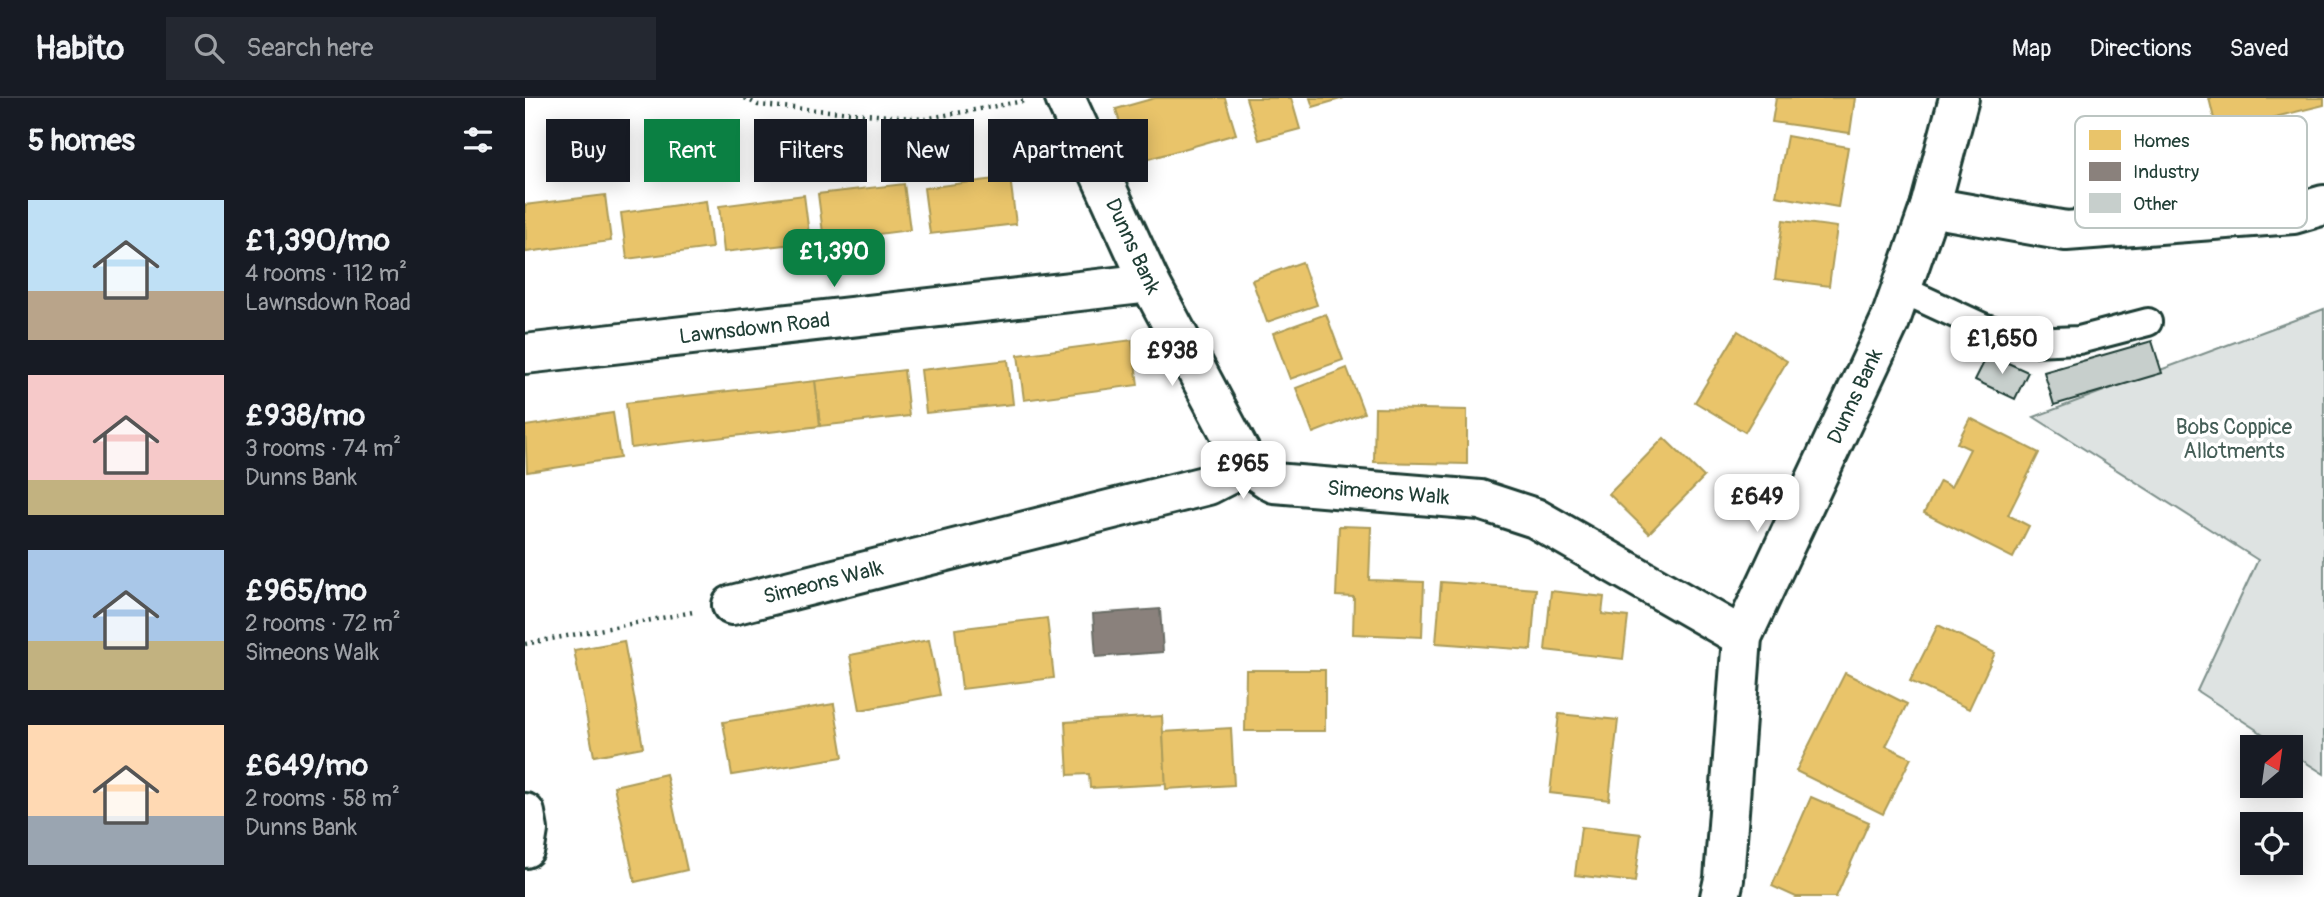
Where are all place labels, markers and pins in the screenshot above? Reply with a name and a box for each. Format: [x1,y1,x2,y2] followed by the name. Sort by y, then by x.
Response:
[777,230,891,289] pin: £1,390
[1945,316,2059,376] pin: £1,650
[1131,328,1213,388] pin: £938
[1202,442,1284,501] pin: £965
[1716,474,1798,534] pin: £649

